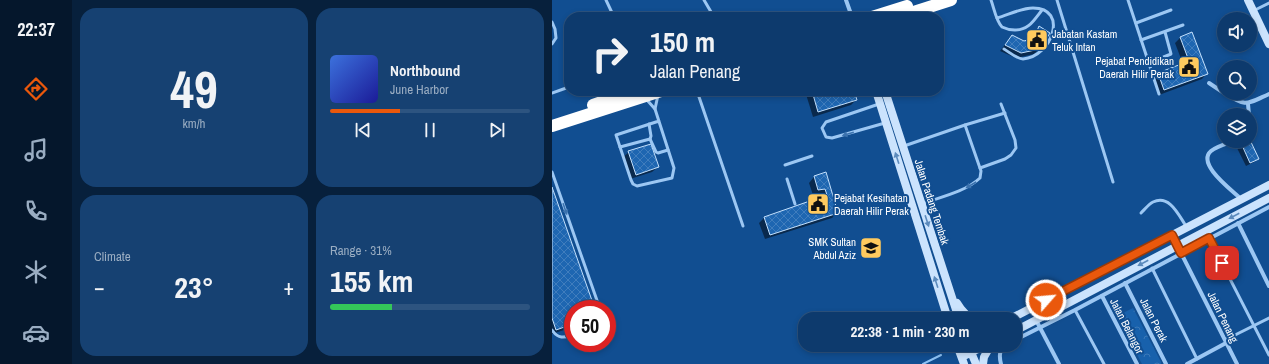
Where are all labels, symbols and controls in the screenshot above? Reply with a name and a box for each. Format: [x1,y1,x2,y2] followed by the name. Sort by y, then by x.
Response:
[1217,12,1257,148] map controls
[1217,12,1257,52] button: sound
[17,17,55,42] text: 22:37
[650,23,715,61] text: 150 m
[1024,27,1050,53] public building icon: Jabatan Kastam Teluk Intan
[1052,27,1117,54] place label: Jabatan Kastam Teluk Intan
[584,28,636,80] icon: right
[170,54,218,124] text: 49
[1095,54,1174,81] place label: Pejabat Pendidikan Daerah Hilir Perak
[1176,54,1202,80] public building icon: Pejabat Pendidikan Daerah Hilir Perak
[650,59,740,84] text: Jalan Penang
[390,60,460,81] text: Northbound
[1217,60,1257,100] button: search
[22,75,50,103] icon: directions
[390,81,449,98] text: June Harbor
[1217,108,1257,148] button: layers
[182,115,206,132] text: km/h
[352,119,374,141] icon: previous
[419,119,441,141] icon: pause
[486,119,508,141] icon: next
[841,131,853,137] one-way arrow
[22,136,50,164] icon: music
[893,152,899,164] one-way arrow
[912,157,953,247] street label: Jalan Padang Tembak
[965,181,977,188] one-way arrow
[805,191,831,217] public building icon: Pejabat Kesihatan Daerah Hilir Perak
[834,191,909,218] place label: Pejabat Kesihatan Daerah Hilir Perak
[22,197,50,225] icon: phone
[562,203,568,215] one-way arrow
[1229,212,1240,219] one-way arrow
[924,216,930,228] one-way arrow
[808,235,856,262] place label: SMK Sultan Abdul Aziz
[858,235,884,261] school or university icon: SMK Sultan Abdul Aziz
[330,242,392,259] text: Range · 31%
[1205,246,1239,280] pin
[94,248,131,265] text: Climate
[1211,252,1233,274] icon: arrive
[22,258,50,286] icon: climate
[1137,260,1149,267] one-way arrow
[330,261,413,301] text: 155 km
[174,267,214,307] text: 23°
[94,272,105,302] text: −
[283,272,294,302] text: +
[933,276,939,288] one-way arrow
[1025,279,1067,321] position arrow
[1205,289,1241,345] street label: Jalan Penang
[1107,296,1147,356] street label: Jalan Belangor
[1137,296,1171,345] street label: Jalan Perak
[564,300,616,352] speed limit sign: 50
[22,319,50,347] icon: car
[851,321,969,342] text: 22:38 · 1 min · 230 m

